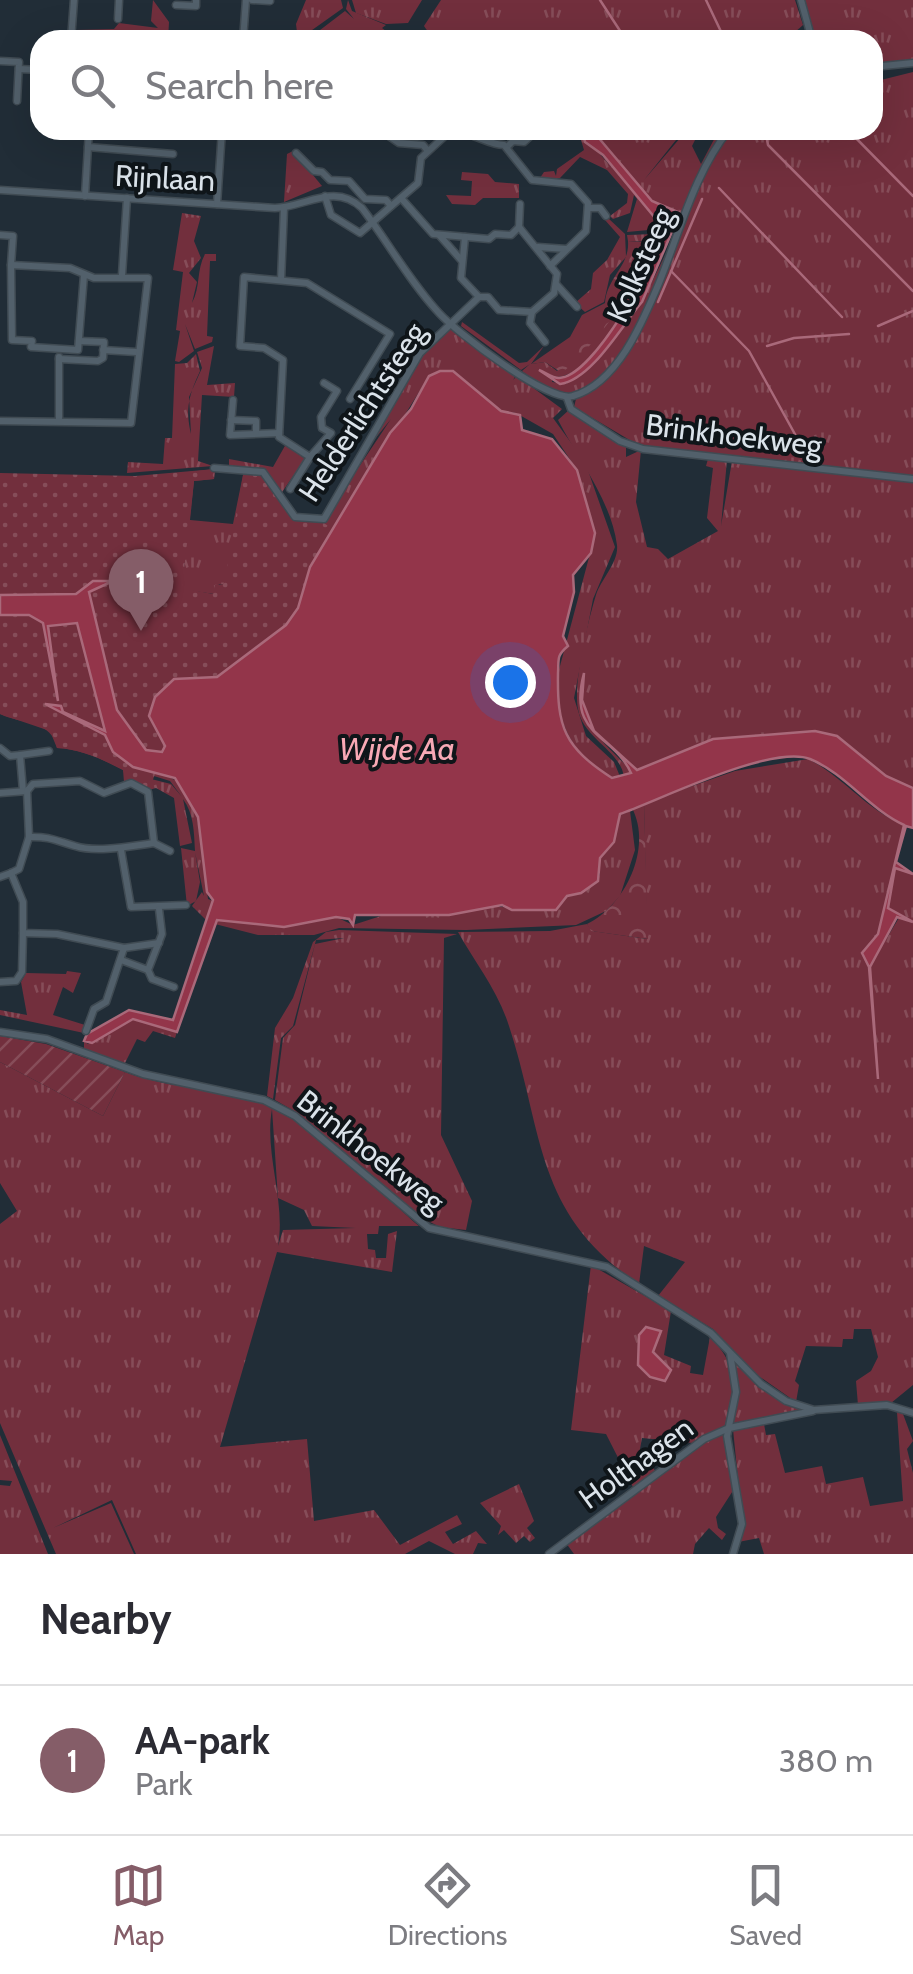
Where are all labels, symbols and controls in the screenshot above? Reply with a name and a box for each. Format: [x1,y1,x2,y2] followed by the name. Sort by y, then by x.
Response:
[30,30,883,140] search box
[65,58,120,113] icon: search
[145,62,334,109] text: Search here
[114,157,216,199] street label: Rijnlaan
[598,201,682,328] street label: Kolksteeg
[290,315,434,508] street label: Helderlichtsteeg
[644,406,825,464] street label: Brinkhoekweg
[108,548,174,631] pin: 1
[485,657,536,708] your location
[339,729,455,768] water label: Wijde Aa
[290,1082,453,1221] street label: Brinkhoekweg
[572,1409,700,1517] street label: Holthagen
[40,1593,172,1645] text: Nearby
[135,1717,270,1764] text: AA-park
[67,1741,78,1780] text: 1
[779,1741,873,1780] text: 380 m
[135,1764,193,1803] text: Park
[111,1858,166,1952] tab: Map
[388,1858,507,1952] tab: Directions
[729,1858,802,1952] tab: Saved

